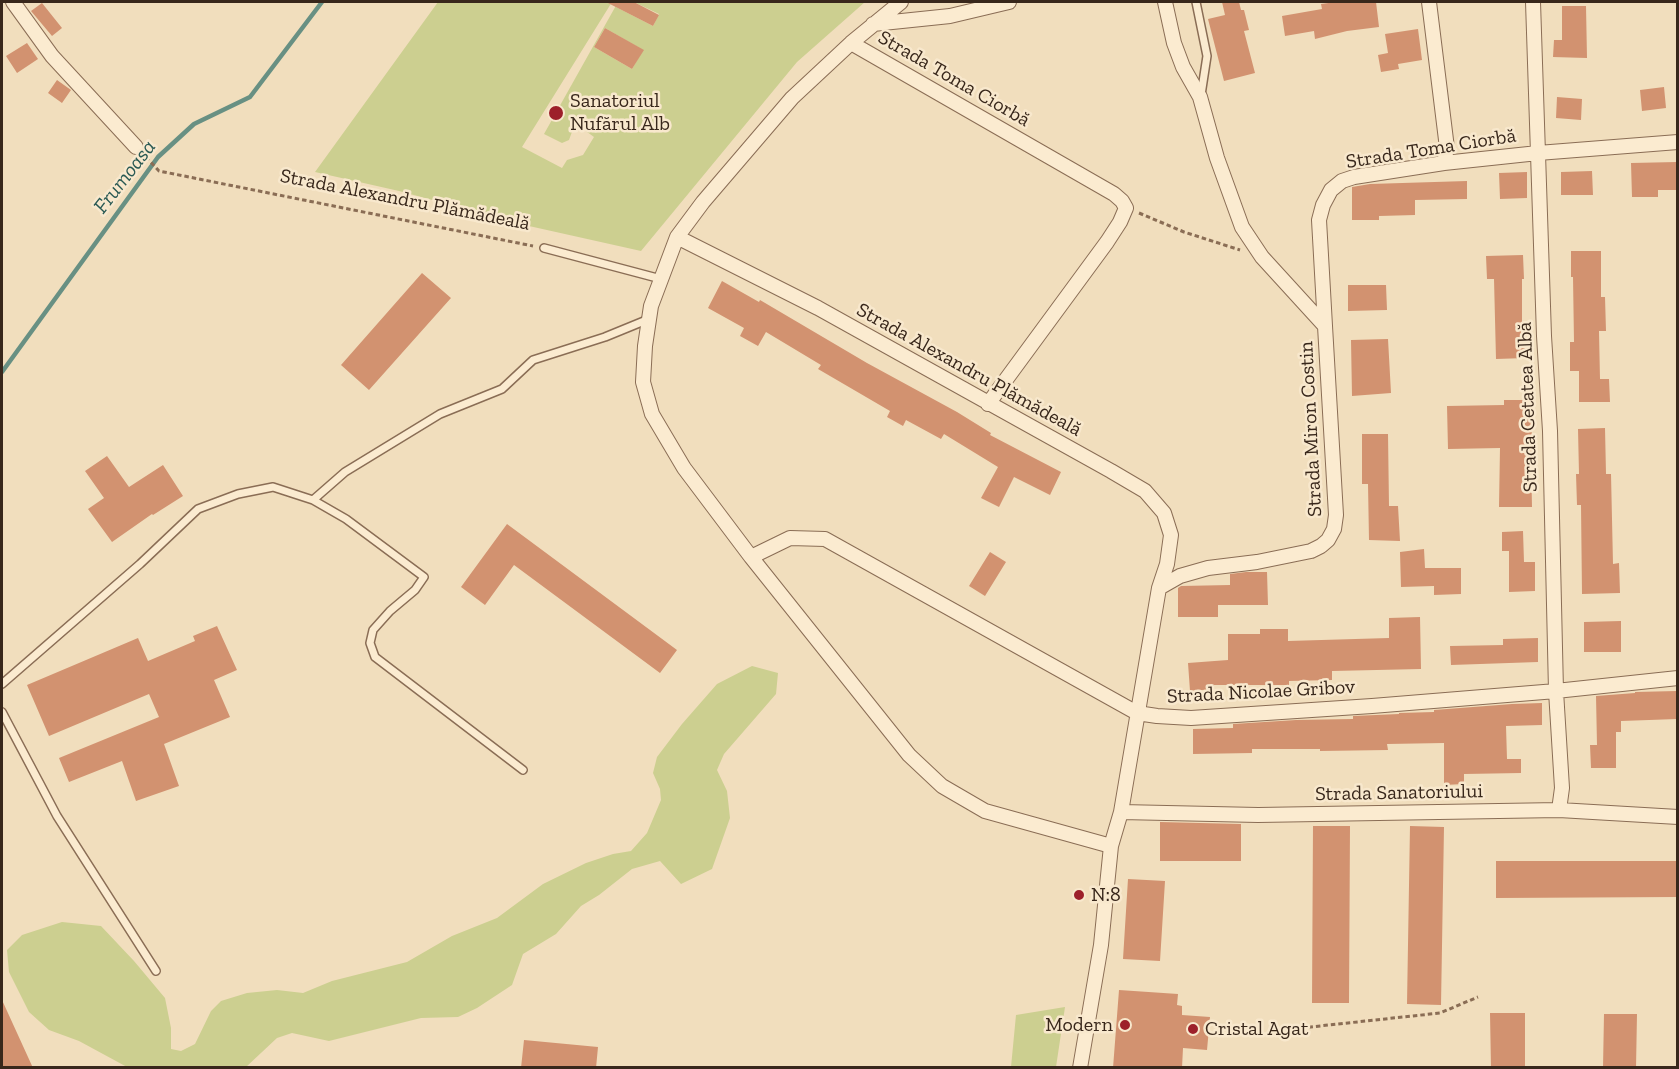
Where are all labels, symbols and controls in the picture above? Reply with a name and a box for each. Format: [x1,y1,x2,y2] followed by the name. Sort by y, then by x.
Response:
[874,26,1034,132] street label: Strada Toma Ciorbă
[570,89,670,136] place label: Sanatoriul Nufărul Alb
[547,104,565,122] marker: Sanatoriul Nufărul Alb
[1344,124,1518,174] street label: Strada Toma Ciorbă
[89,135,161,219] water label: Frumoasa
[278,164,532,236] street label: Strada Alexandru Plămădeală
[852,298,1086,442] street label: Strada Alexandru Plămădeală
[1513,321,1543,493] street label: Strada Cetatea Albă
[1294,341,1328,517] street label: Strada Miron Costin
[1166,675,1356,709] street label: Strada Nicolae Gribov
[1315,780,1483,806] street label: Strada Sanatoriului
[1091,883,1121,907] place label: N:8
[1072,888,1086,902] marker: N:8
[1045,1013,1113,1037] place label: Modern
[1205,1017,1308,1041] place label: Cristal Agat
[1118,1018,1132,1032] marker: Modern
[1186,1022,1200,1036] marker: Cristal Agat

